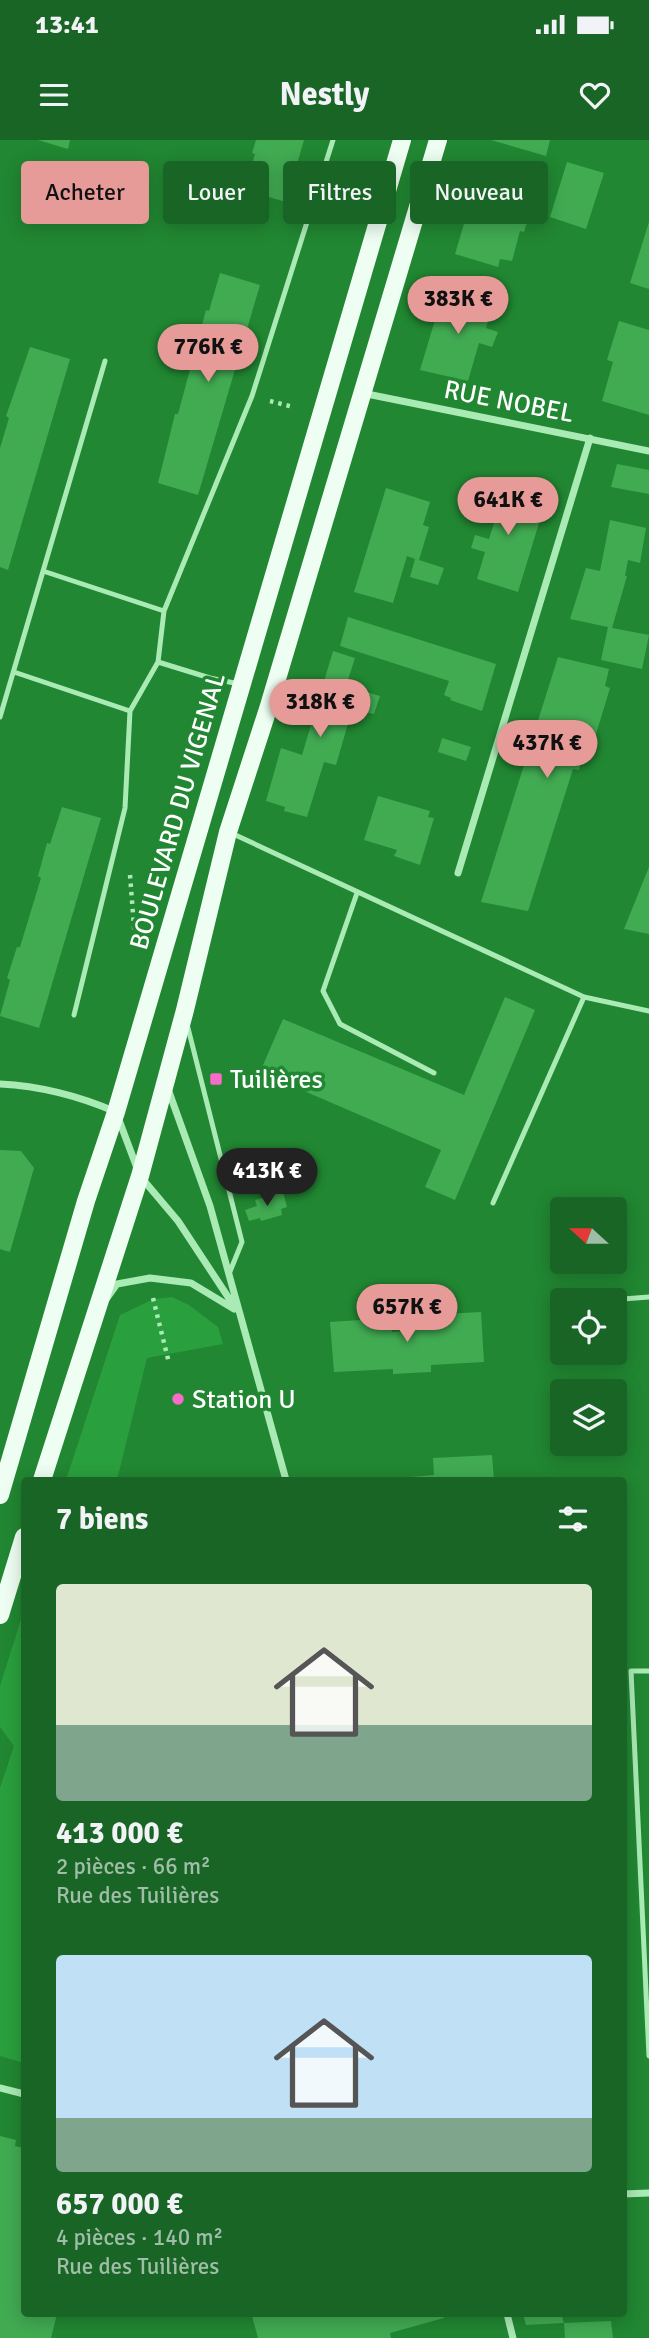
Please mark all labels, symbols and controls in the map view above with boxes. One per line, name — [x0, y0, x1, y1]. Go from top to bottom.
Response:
text: 13:41 — [35, 9, 99, 41]
text: Nestly — [280, 75, 369, 114]
icon: menu — [35, 76, 73, 114]
icon: heart — [576, 76, 614, 114]
chip: Acheter — [21, 161, 149, 224]
chip: Louer — [163, 161, 269, 224]
chip: Filtres — [283, 161, 396, 224]
chip: Nouveau — [410, 161, 548, 224]
pin: 383K € — [401, 276, 515, 336]
text: 383K € — [423, 284, 493, 313]
pin: 776K € — [151, 324, 265, 384]
text: 776K € — [173, 332, 243, 361]
street label: RUE NOBEL — [441, 374, 576, 430]
pin: 641K € — [451, 478, 565, 537]
text: 641K € — [473, 485, 543, 514]
street label: BOULEVARD DU VIGENAL — [123, 669, 233, 953]
pin: 318K € — [263, 680, 377, 739]
text: 318K € — [285, 687, 355, 716]
pin: 437K € — [490, 720, 604, 780]
text: 437K € — [512, 728, 582, 757]
place label: Tuilières — [230, 1064, 323, 1096]
marker: Tuilières — [208, 1071, 224, 1087]
pin: 413K € — [210, 1149, 324, 1208]
text: 413K € — [232, 1156, 302, 1185]
north arrow — [550, 1197, 626, 1274]
map controls — [550, 1197, 627, 1456]
pin: 657K € — [350, 1284, 464, 1344]
button: locate — [550, 1288, 627, 1365]
text: 657K € — [372, 1292, 442, 1321]
button: layers — [550, 1379, 627, 1456]
place label: Station U — [192, 1384, 296, 1416]
marker: Station U — [170, 1391, 186, 1407]
icon: filters — [554, 1500, 592, 1538]
text: 7 biens — [56, 1501, 148, 1538]
icon: home — [261, 1629, 387, 1755]
text: 413 000 € — [56, 1815, 183, 1852]
text: 2 pièces · 66 m² — [56, 1852, 211, 1881]
text: Rue des Tuilières — [56, 1881, 219, 1910]
icon: home — [261, 2000, 387, 2126]
text: 657 000 € — [56, 2186, 183, 2223]
text: 4 pièces · 140 m² — [56, 2223, 223, 2252]
text: Rue des Tuilières — [56, 2252, 219, 2281]

